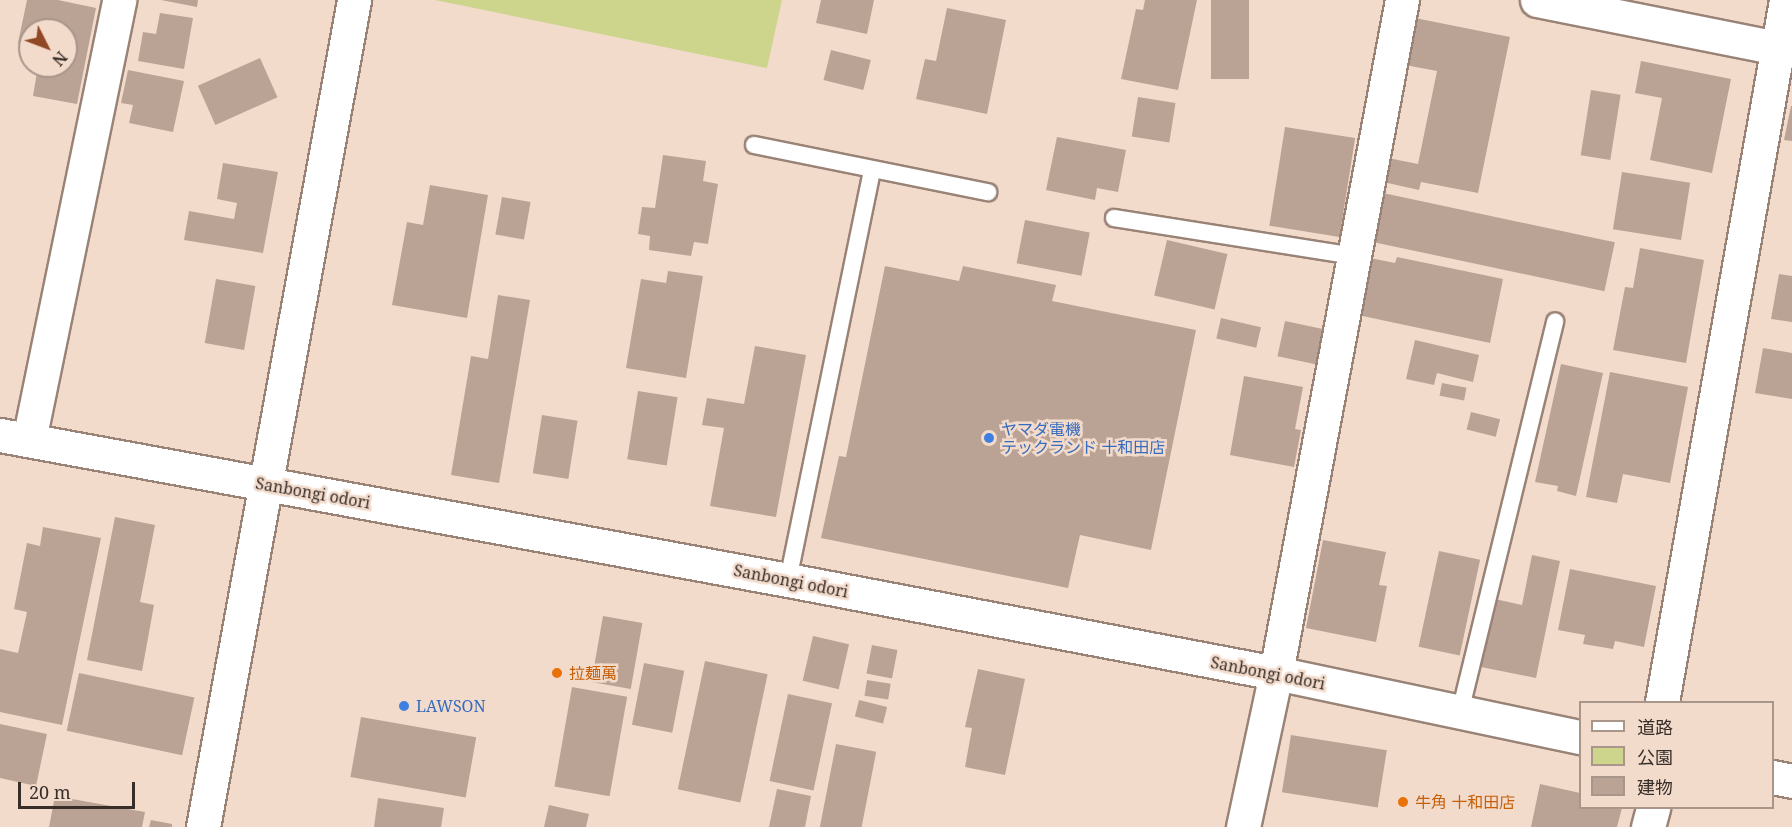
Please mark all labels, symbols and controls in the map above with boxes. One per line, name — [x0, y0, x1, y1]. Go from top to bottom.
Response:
north arrow — [18, 18, 78, 78]
text: N — [48, 47, 72, 71]
place label: ヤマダ電機 テックランド 十和田店 — [1001, 419, 1165, 457]
marker: ヤマダ電機 テックランド 十和田店 — [982, 431, 996, 445]
street label: Sanbongi odori — [254, 473, 372, 513]
street label: Sanbongi odori — [732, 560, 850, 602]
street label: Sanbongi odori — [1209, 652, 1327, 694]
place label: 拉麺萬 — [569, 663, 617, 683]
marker: 拉麺萬 — [550, 666, 564, 680]
place label: LAWSON — [416, 696, 486, 716]
marker: LAWSON — [397, 699, 411, 713]
legend — [1579, 701, 1774, 809]
text: 道路 — [1637, 715, 1673, 739]
text: 公園 — [1637, 745, 1673, 769]
scale bar — [21, 770, 138, 808]
text: 建物 — [1637, 775, 1673, 799]
text: 20 m — [29, 780, 71, 804]
place label: 牛角 十和田店 — [1415, 792, 1515, 812]
marker: 牛角 十和田店 — [1396, 795, 1410, 809]

